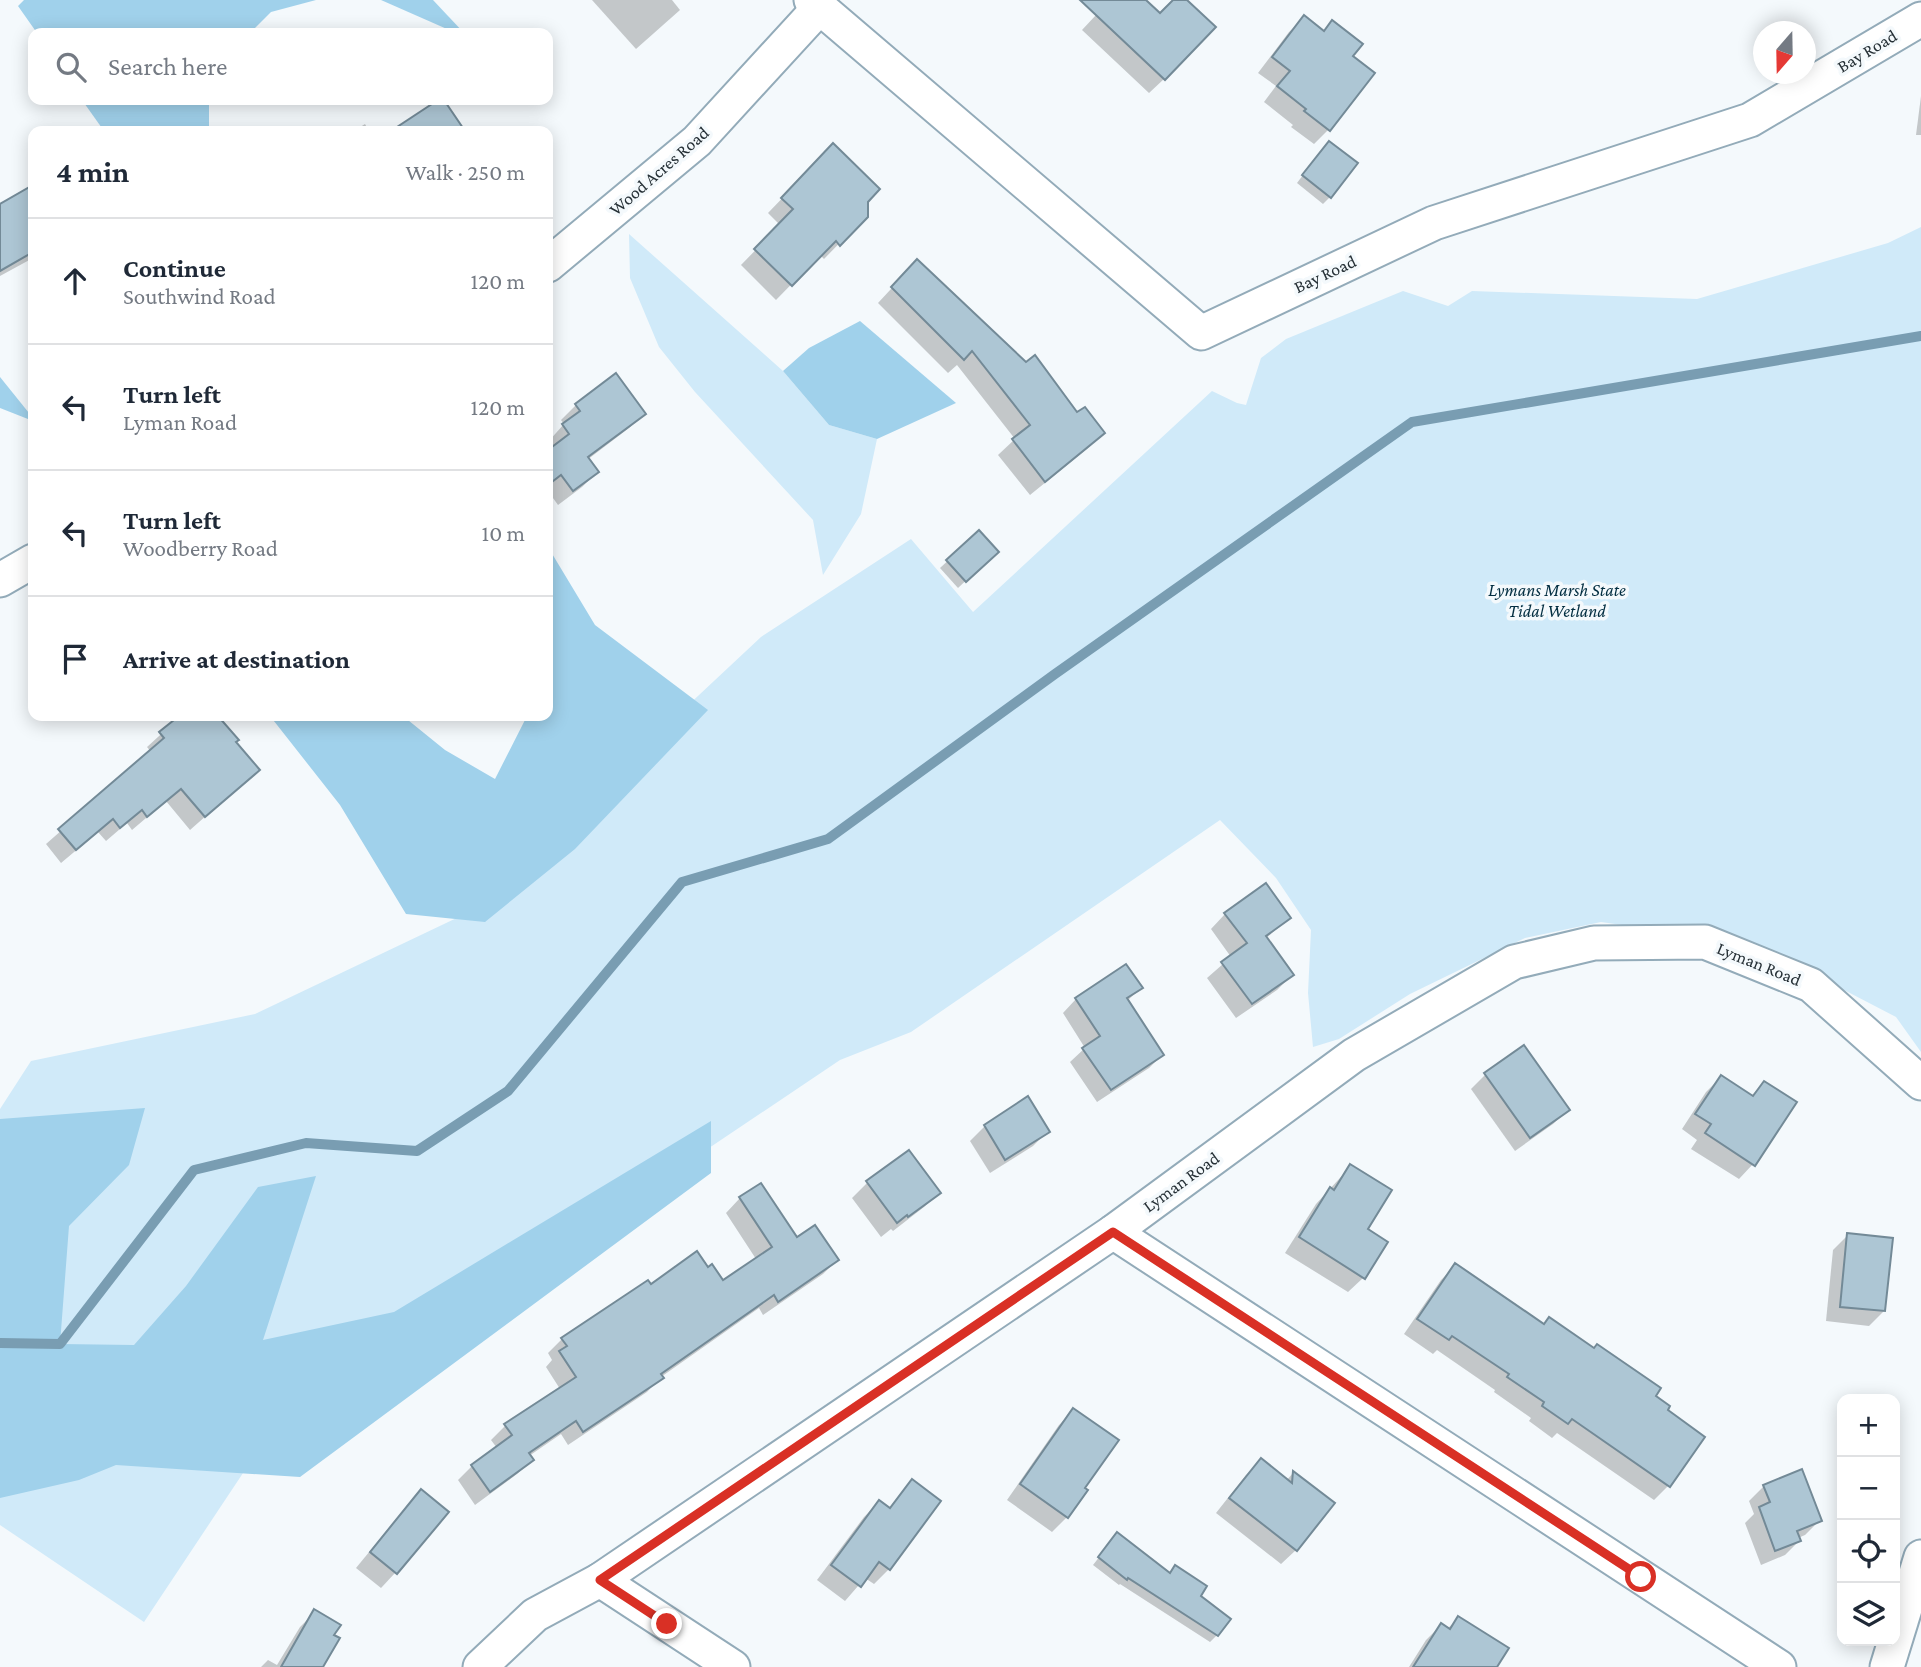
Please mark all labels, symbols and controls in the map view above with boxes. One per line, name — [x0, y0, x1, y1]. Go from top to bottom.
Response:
north arrow — [1753, 21, 1816, 84]
street label: Bay Road — [1833, 25, 1901, 77]
search box — [28, 28, 553, 105]
icon: search — [52, 48, 90, 86]
text: Search here — [108, 52, 227, 81]
street label: Wood Acres Road — [605, 122, 713, 220]
text: 4 min — [56, 155, 129, 188]
text: Walk · 250 m — [405, 159, 525, 185]
street label: Bay Road — [1291, 251, 1360, 297]
text: Continue — [123, 254, 226, 283]
icon: ahead — [56, 262, 94, 300]
text: 120 m — [471, 268, 525, 294]
text: Southwind Road — [123, 283, 276, 309]
text: Turn left — [123, 380, 221, 409]
icon: left — [56, 388, 94, 426]
text: 120 m — [471, 394, 525, 420]
text: Lyman Road — [123, 409, 237, 435]
text: Turn left — [123, 506, 221, 535]
icon: left — [56, 514, 94, 552]
text: 10 m — [482, 520, 525, 546]
text: Woodberry Road — [123, 535, 278, 561]
park label: Lymans Marsh State Tidal Wetland — [1488, 580, 1626, 621]
icon: arrive — [56, 640, 94, 678]
text: Arrive at destination — [123, 645, 350, 674]
street label: Lyman Road — [1714, 938, 1805, 990]
street label: Lyman Road — [1139, 1147, 1223, 1216]
map controls — [1837, 1394, 1900, 1646]
button: + — [1837, 1394, 1900, 1457]
button: − — [1837, 1457, 1900, 1520]
button: locate — [1837, 1520, 1900, 1583]
route start — [1625, 1561, 1656, 1592]
button: layers — [1837, 1583, 1900, 1646]
route end — [651, 1608, 682, 1639]

